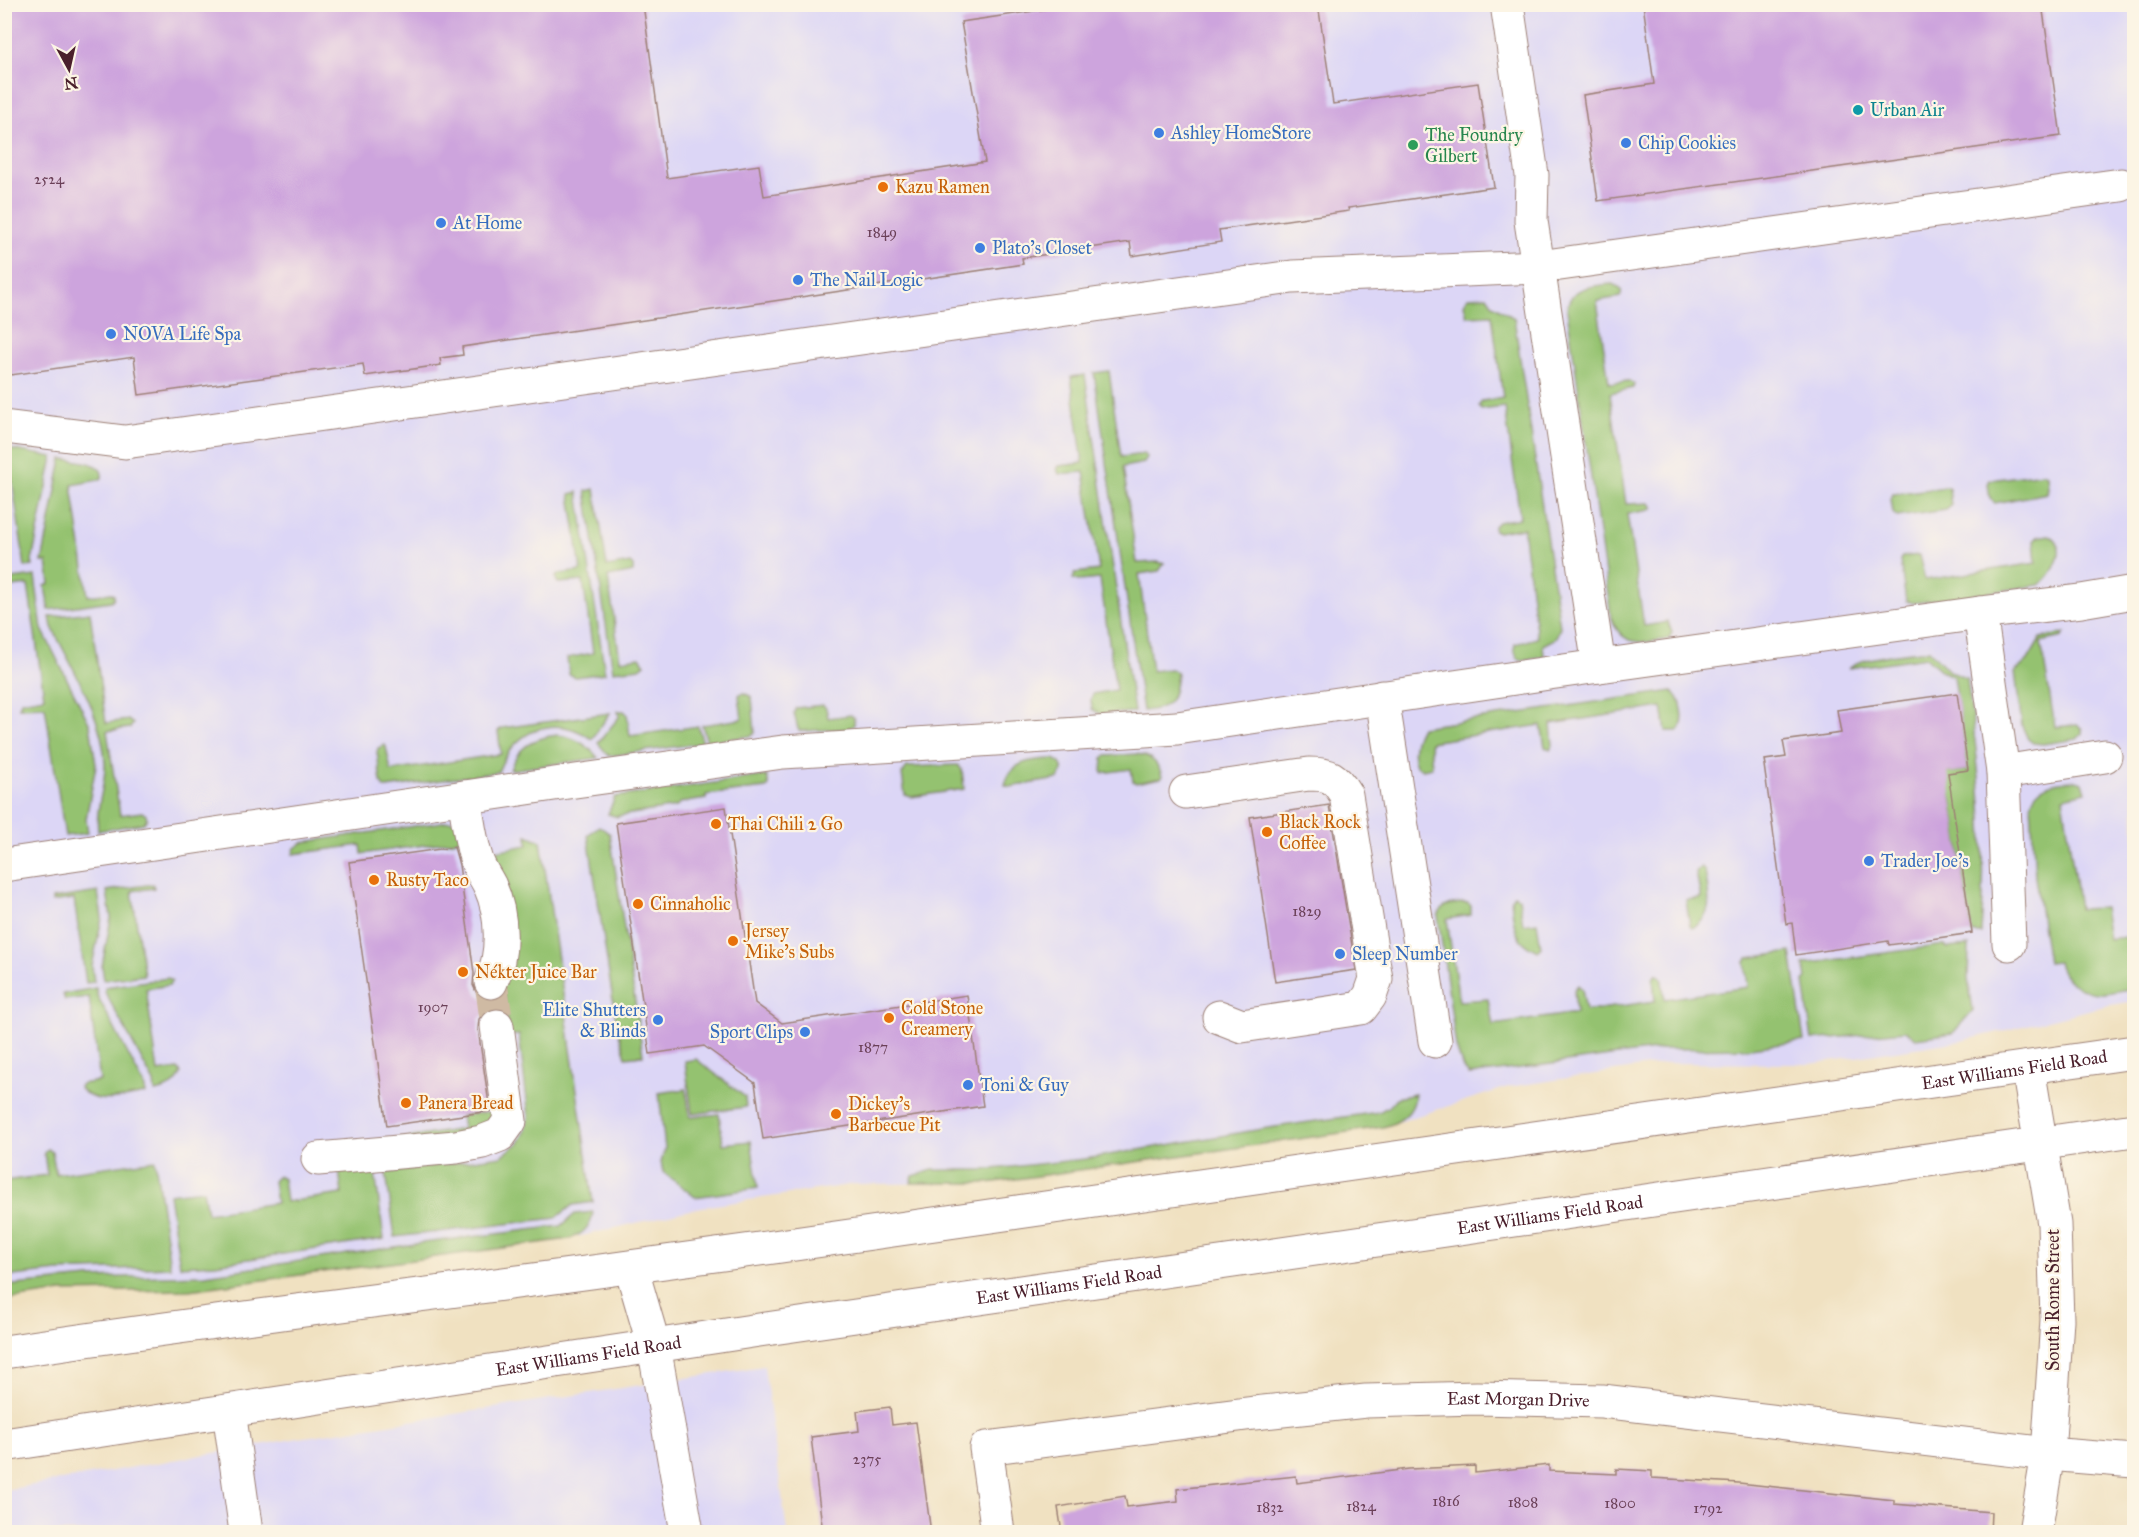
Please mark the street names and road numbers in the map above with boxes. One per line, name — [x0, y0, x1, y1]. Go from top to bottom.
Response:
street label: East Williams Field Road — [1920, 1045, 2109, 1095]
street label: East Williams Field Road — [1456, 1191, 1644, 1239]
street label: South Rome Street — [2042, 1228, 2064, 1371]
street label: East Williams Field Road — [975, 1261, 1163, 1309]
street label: East Williams Field Road — [494, 1331, 683, 1381]
street label: East Morgan Drive — [1446, 1387, 1590, 1412]

